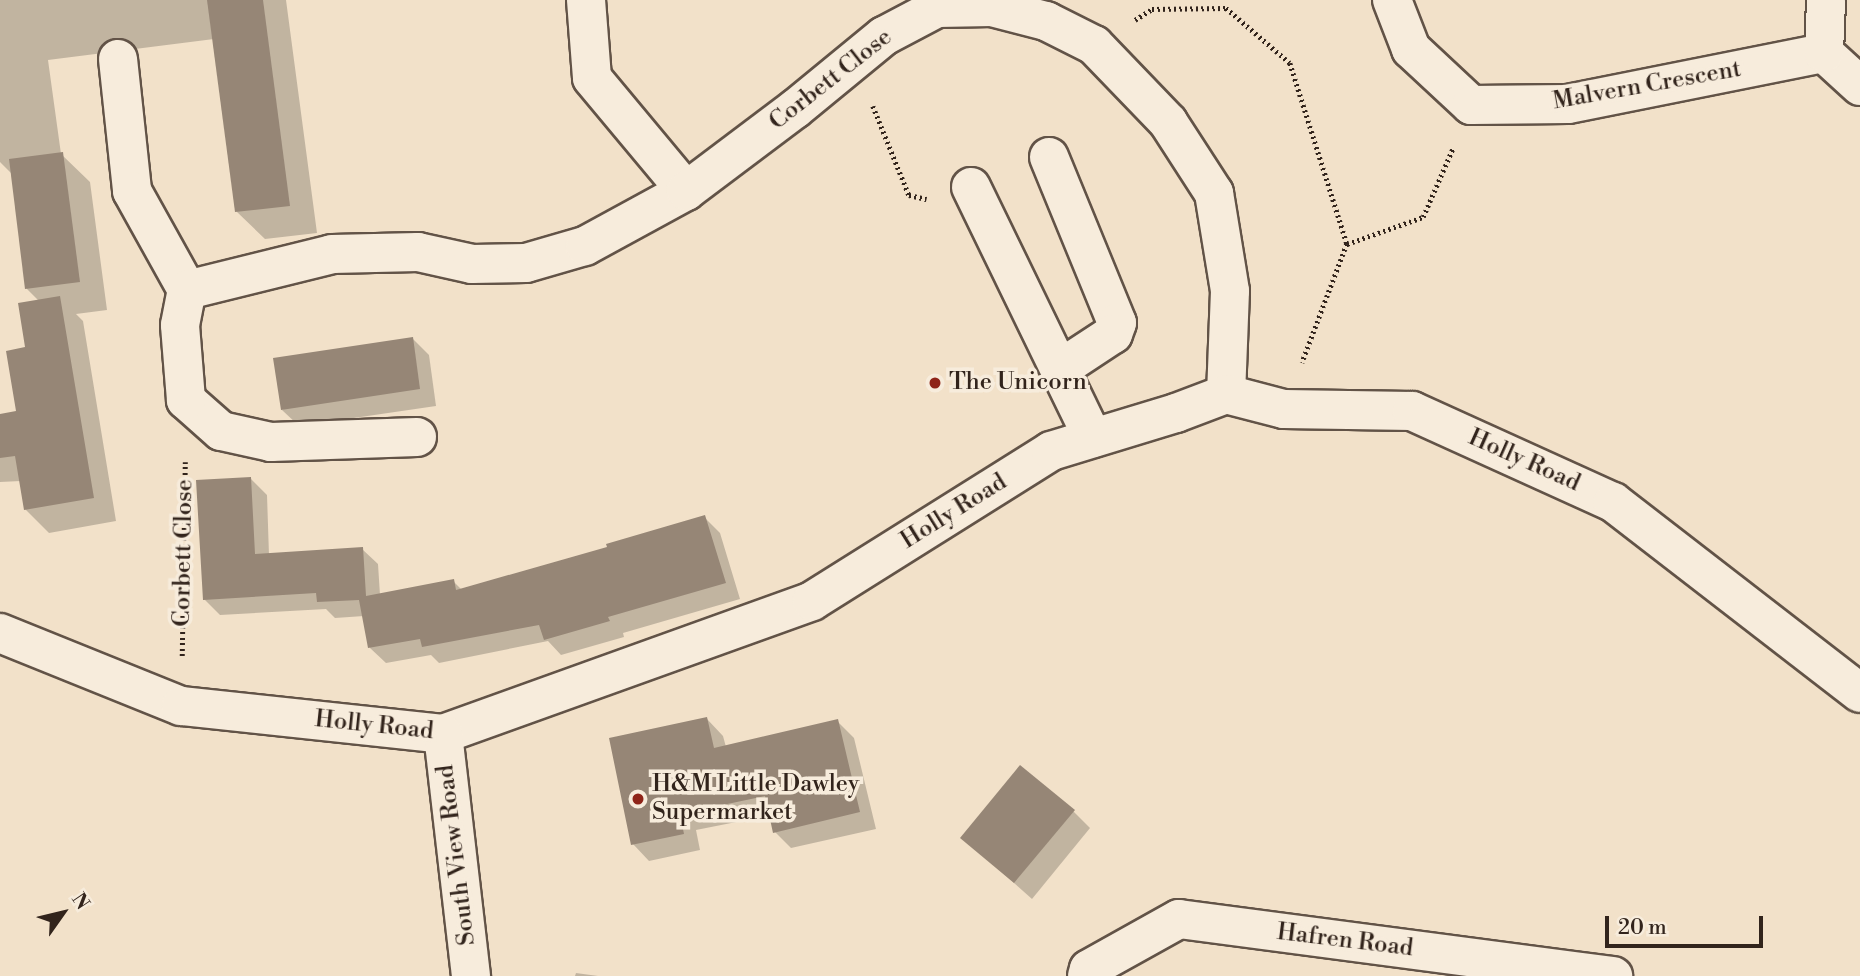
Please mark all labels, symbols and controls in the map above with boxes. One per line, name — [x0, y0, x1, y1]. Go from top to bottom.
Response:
street label: Corbett Close — [764, 23, 898, 137]
street label: Malvern Crescent — [1551, 55, 1743, 117]
place label: The Unicorn — [949, 369, 1087, 397]
marker: The Unicorn — [927, 375, 943, 391]
street label: Holly Road — [1464, 424, 1584, 498]
street label: Holly Road — [896, 468, 1012, 556]
street label: Corbett Close — [168, 479, 200, 627]
street label: Holly Road — [313, 705, 435, 747]
street label: South View Road — [432, 763, 482, 947]
place label: H&M Little Dawley Supermarket — [652, 771, 860, 827]
marker: H&M Little Dawley Supermarket — [630, 791, 646, 807]
north arrow — [28, 878, 98, 948]
text: N — [66, 888, 95, 914]
scale bar — [1608, 902, 1766, 946]
text: 20 m — [1618, 915, 1667, 941]
street label: Hafren Road — [1275, 918, 1415, 964]

